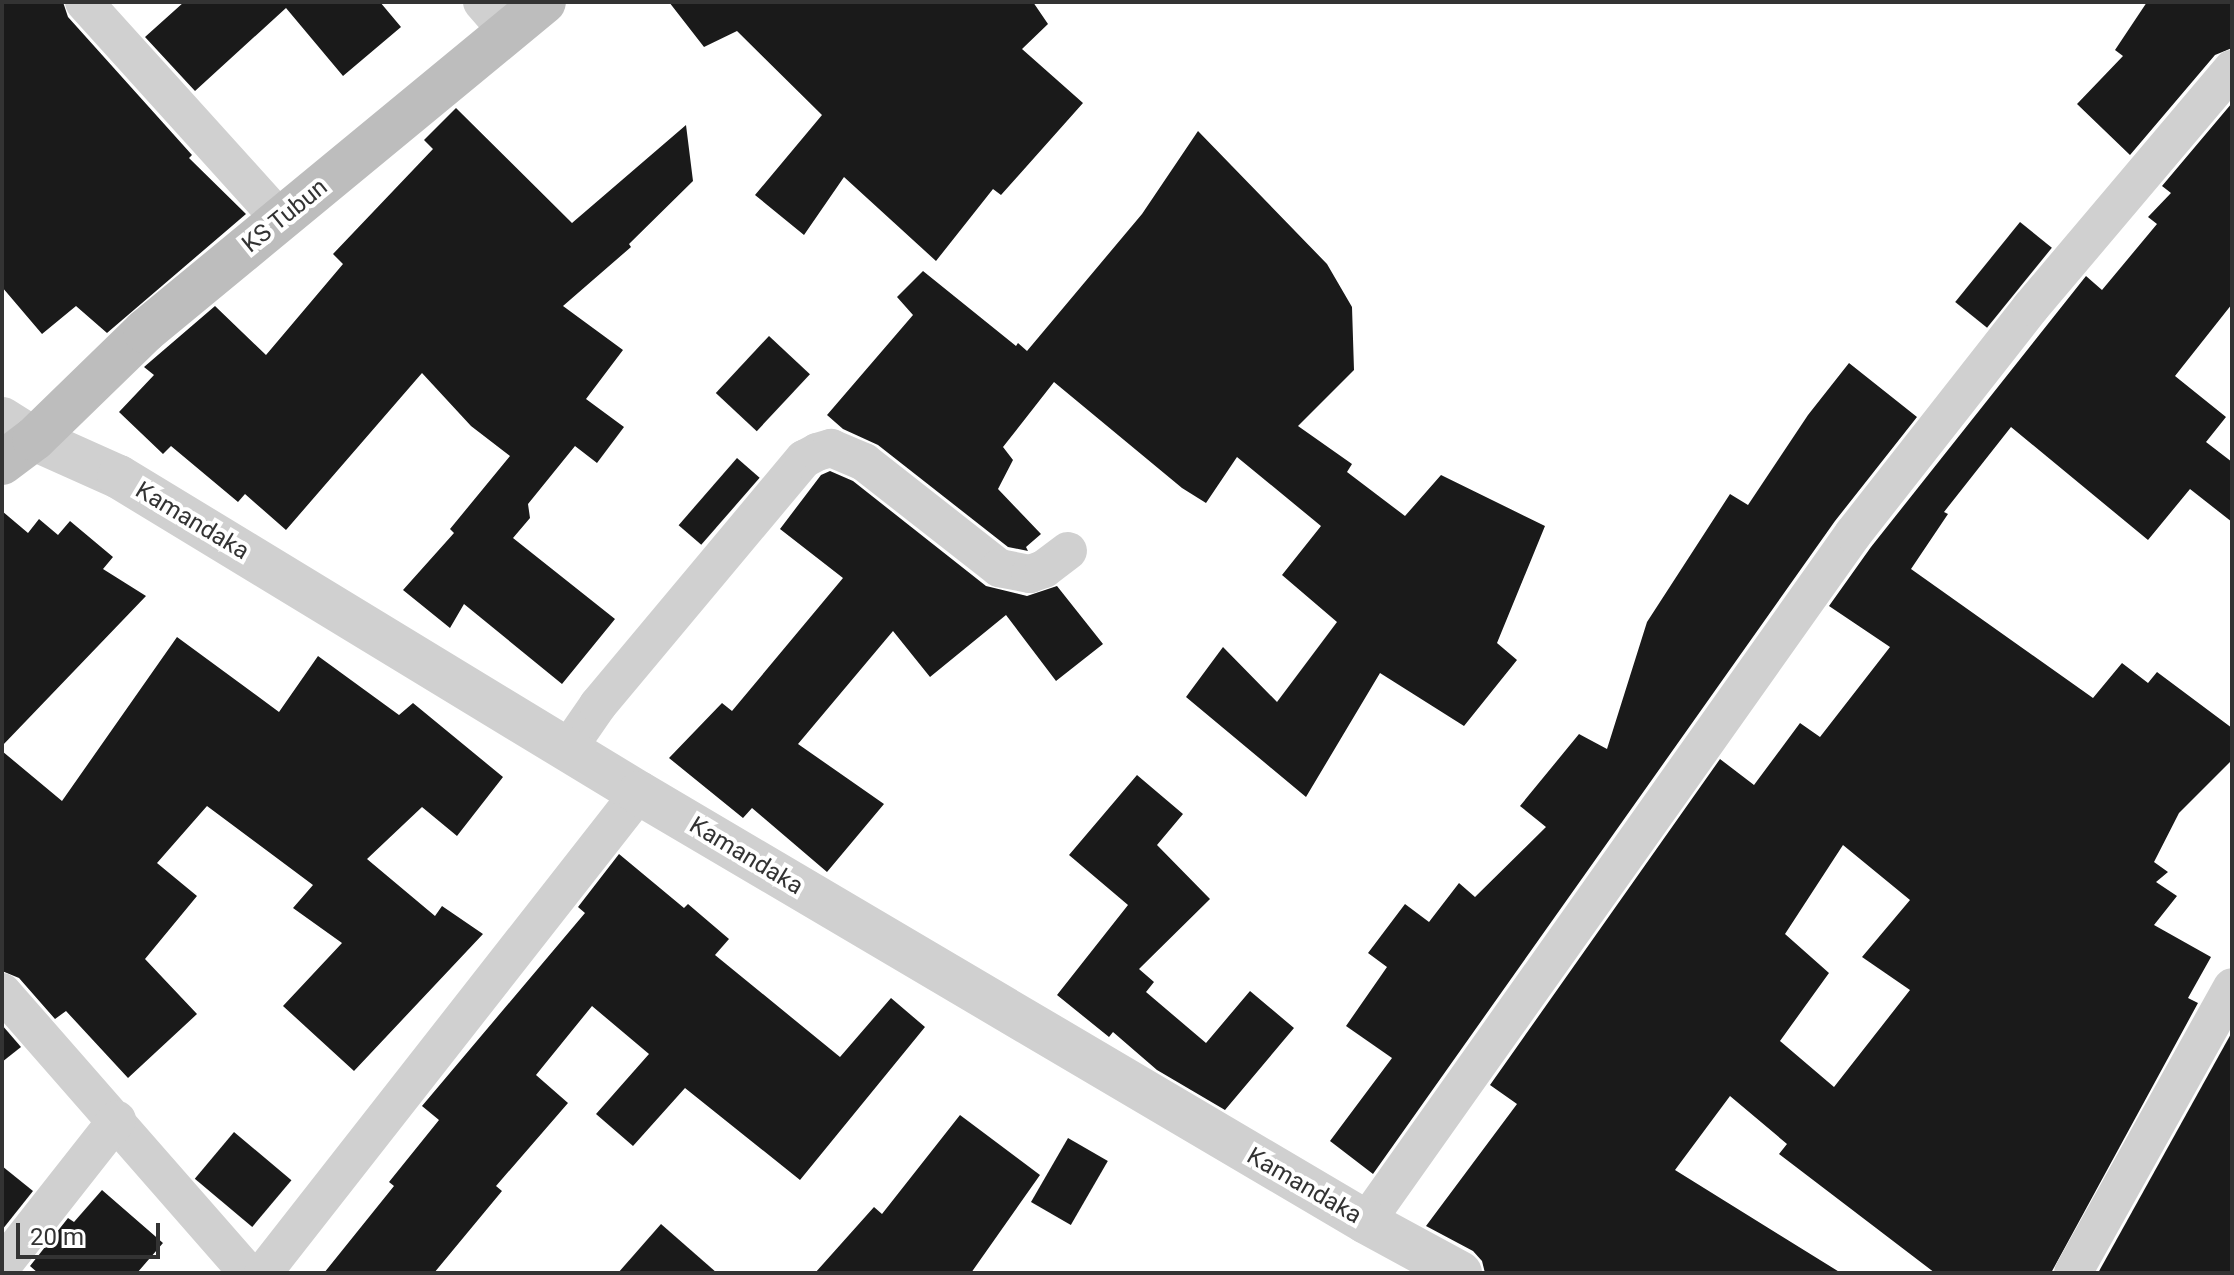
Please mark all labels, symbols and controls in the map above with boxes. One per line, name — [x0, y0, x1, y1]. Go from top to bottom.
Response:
street label: KS Tubun — [236, 173, 334, 259]
street label: Kamandaka — [130, 476, 254, 566]
street label: Kamandaka — [684, 811, 808, 901]
street label: Kamandaka — [1242, 1142, 1366, 1230]
scale bar — [20, 1207, 164, 1257]
text: 20 m — [30, 1223, 84, 1251]

